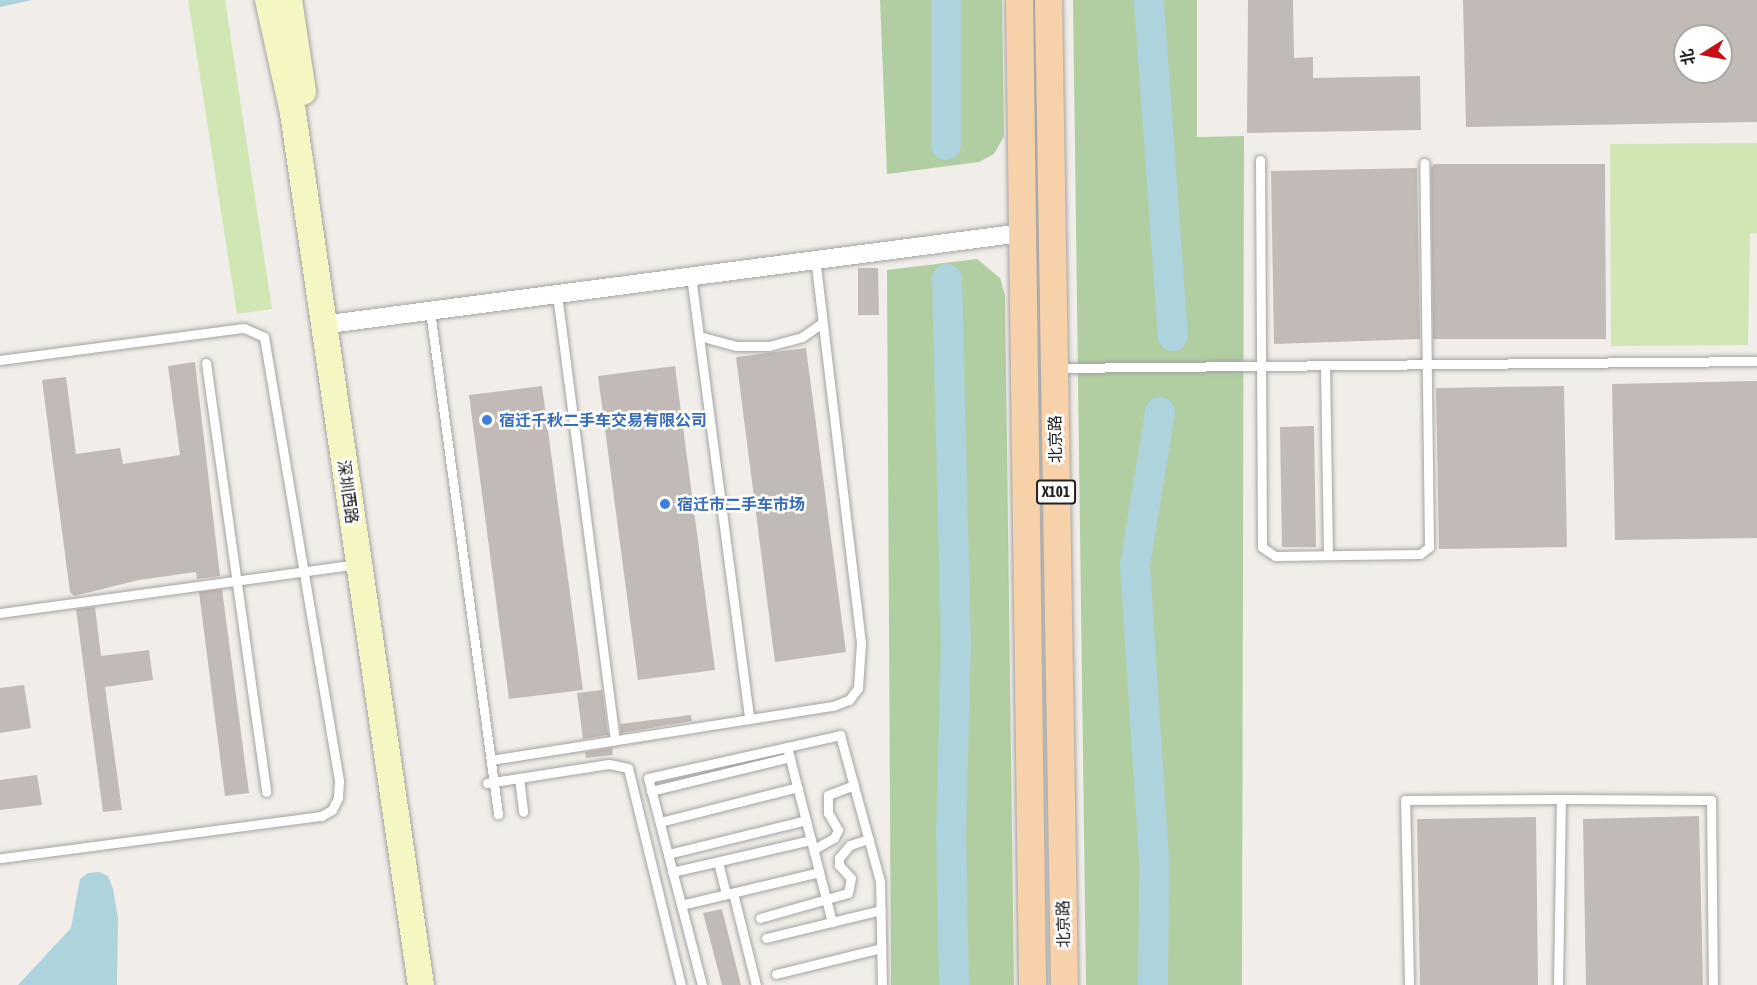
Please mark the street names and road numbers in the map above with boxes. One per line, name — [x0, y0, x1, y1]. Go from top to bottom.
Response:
street label: 北京路 — [1045, 415, 1065, 463]
street label: 深圳西路 — [334, 459, 362, 525]
road number: X101 — [1035, 480, 1077, 504]
street label: 北京路 — [1053, 900, 1073, 948]

